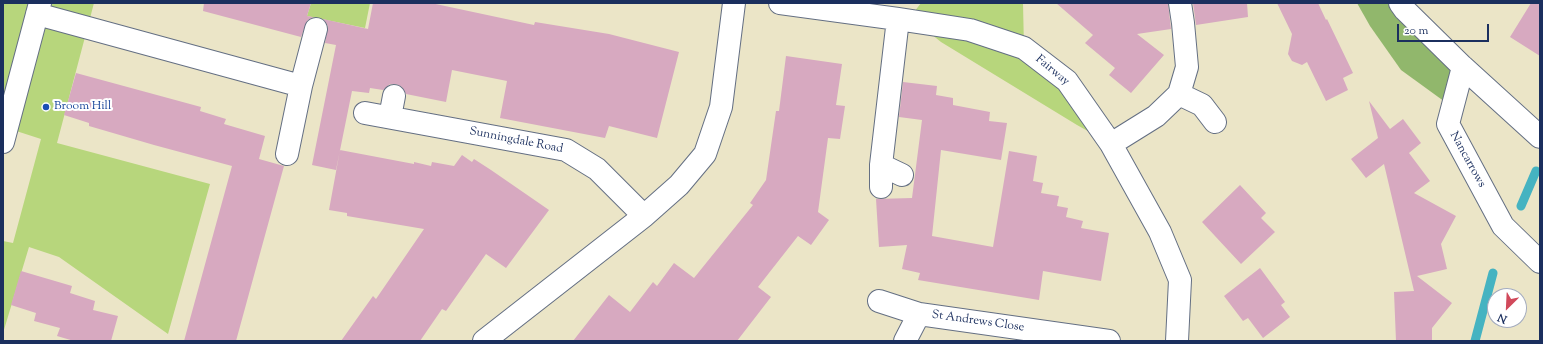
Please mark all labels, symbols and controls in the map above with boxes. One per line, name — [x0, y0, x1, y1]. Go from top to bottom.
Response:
scale bar — [1399, 16, 1491, 42]
text: 20 m — [1404, 22, 1428, 40]
street label: Fairway — [1032, 53, 1072, 89]
place label: Broom Hill — [54, 100, 111, 114]
marker: Broom Hill — [41, 102, 51, 112]
street label: Sunningdale Road — [468, 125, 564, 157]
street label: Nancarrows — [1446, 130, 1488, 190]
north arrow — [1487, 288, 1527, 328]
street label: St Andrews Close — [931, 308, 1025, 336]
text: N — [1495, 309, 1510, 327]

